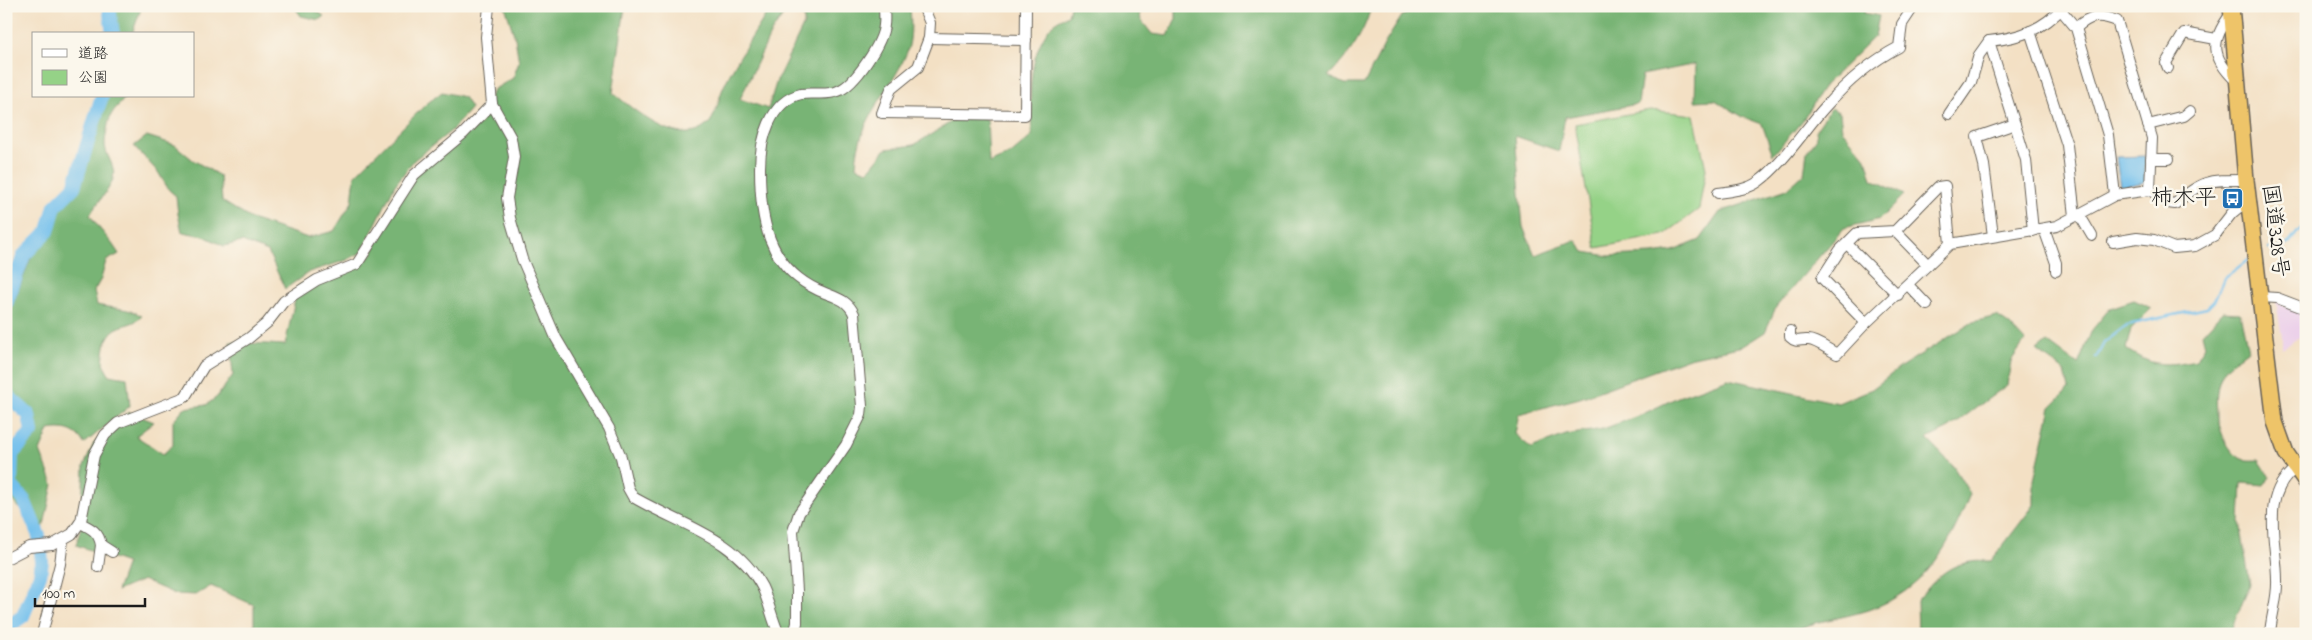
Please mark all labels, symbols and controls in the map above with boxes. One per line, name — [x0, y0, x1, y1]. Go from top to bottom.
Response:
legend — [32, 32, 195, 98]
text: 道路 — [78, 43, 108, 65]
text: 公園 — [78, 67, 108, 89]
street label: 国道328号 — [2252, 182, 2296, 280]
place label: 柿木平 — [2151, 183, 2217, 215]
bus stop icon: 柿木平 — [2221, 187, 2245, 211]
scale bar — [35, 575, 145, 607]
text: 100 m — [42, 583, 75, 605]

